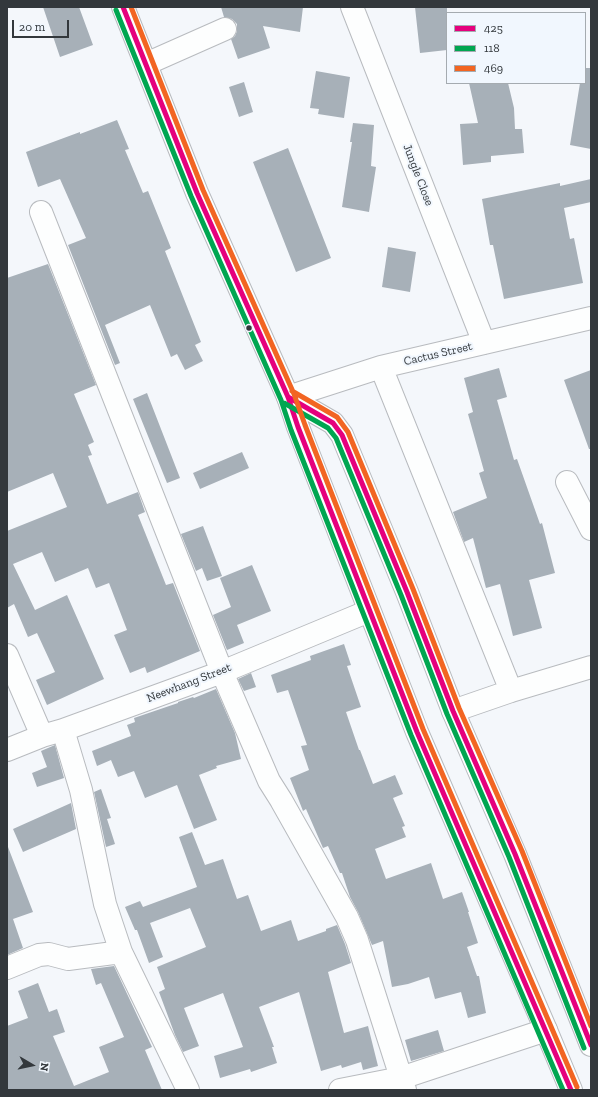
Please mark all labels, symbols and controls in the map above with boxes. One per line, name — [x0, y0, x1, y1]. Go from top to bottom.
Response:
scale bar — [14, 12, 71, 38]
legend — [446, 12, 586, 84]
text: 20 m — [19, 20, 45, 34]
text: 425 — [484, 21, 503, 35]
text: 118 — [484, 41, 500, 55]
text: 469 — [484, 61, 503, 75]
street label: Jungle Close — [400, 142, 436, 208]
unlabelled marker — [244, 323, 254, 333]
street label: Cactus Street — [402, 339, 474, 369]
street label: Neewhang Street — [145, 660, 233, 706]
north arrow — [12, 1045, 52, 1085]
text: N — [37, 1062, 51, 1072]

